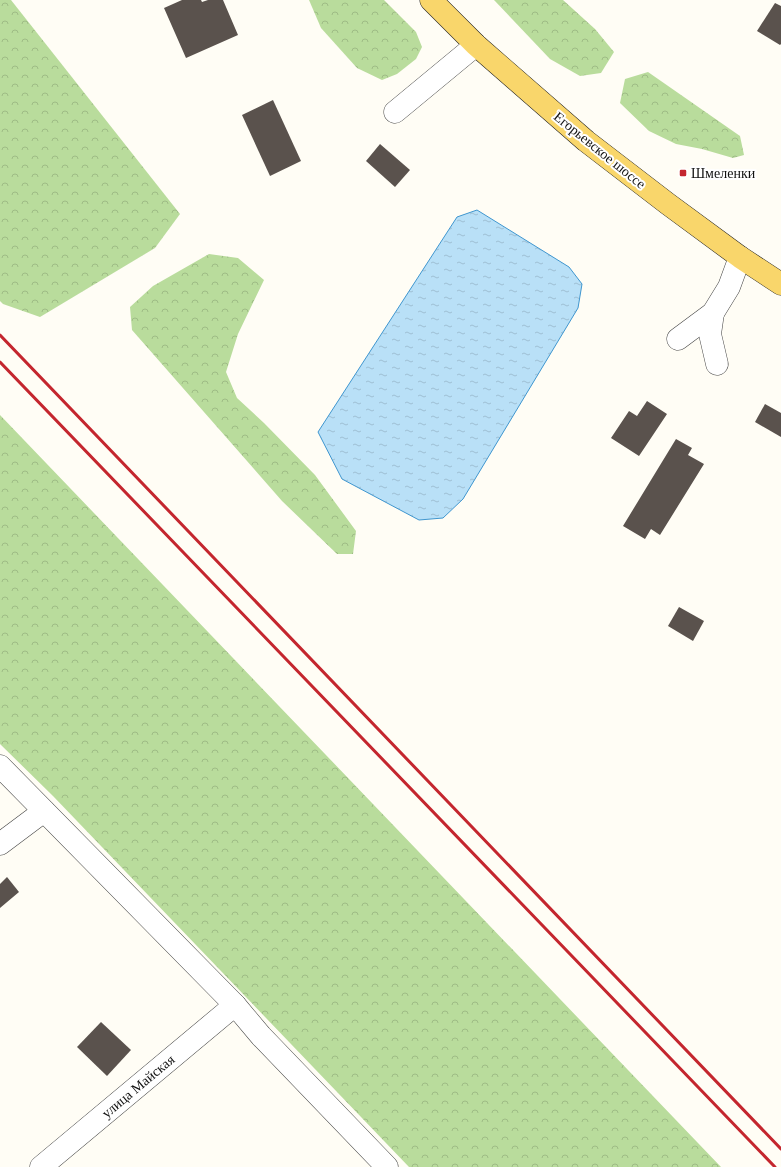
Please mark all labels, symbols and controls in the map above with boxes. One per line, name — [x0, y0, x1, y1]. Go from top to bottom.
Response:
street label: Егорьевское шоссе — [551, 109, 648, 192]
place label: Шмеленки — [691, 166, 756, 181]
marker: Шмеленки — [678, 168, 688, 178]
street label: улица Майская — [99, 1051, 178, 1121]

